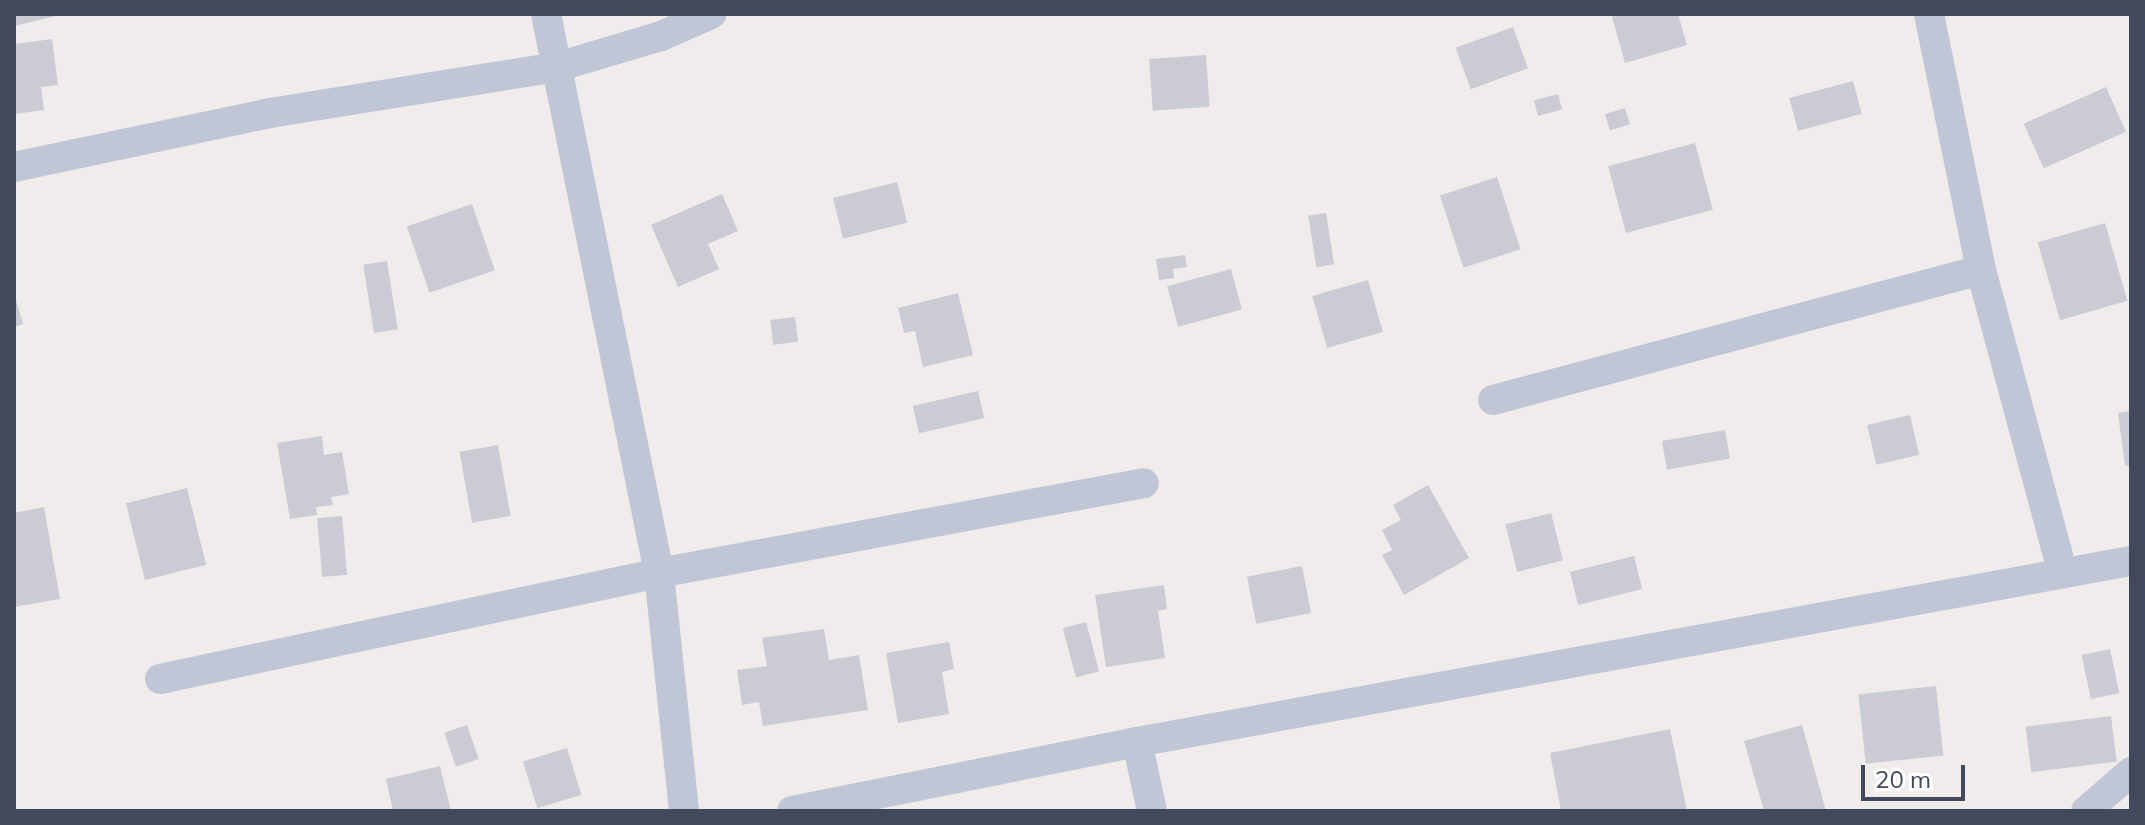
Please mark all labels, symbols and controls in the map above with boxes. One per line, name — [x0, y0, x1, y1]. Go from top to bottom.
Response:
scale bar — [1865, 749, 1969, 799]
text: 20 m — [1875, 764, 1931, 794]

